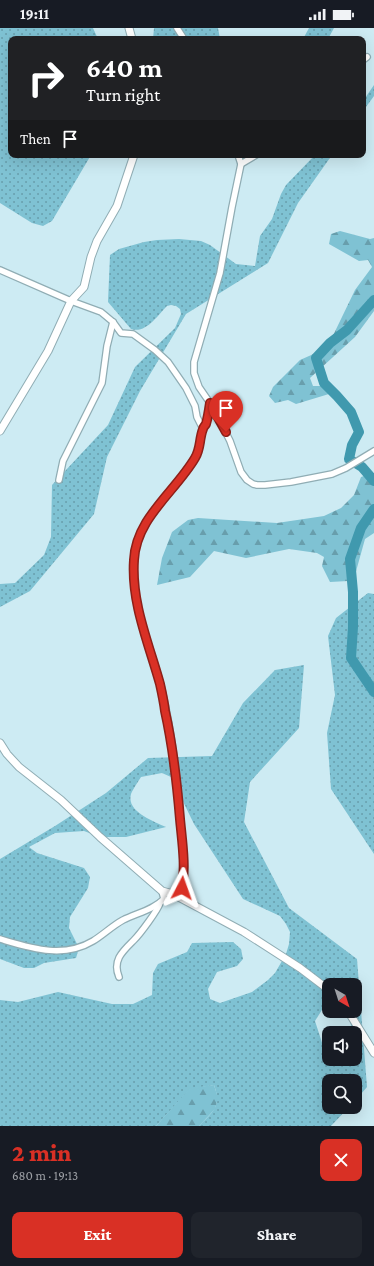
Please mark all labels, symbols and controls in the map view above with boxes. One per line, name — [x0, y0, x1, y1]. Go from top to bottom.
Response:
text: 19:11 — [20, 6, 49, 22]
icon: right — [20, 52, 72, 104]
text: 640 m — [86, 52, 162, 83]
text: Turn right — [86, 85, 160, 105]
icon: arrive — [59, 128, 81, 150]
text: Then — [20, 131, 51, 147]
pin — [209, 391, 243, 432]
icon: arrive — [215, 397, 237, 419]
position arrow — [161, 867, 203, 909]
north arrow — [322, 978, 362, 1018]
map controls — [322, 978, 362, 1114]
button: sound — [322, 1026, 362, 1066]
button: search — [322, 1074, 362, 1114]
text: 2 min — [12, 1139, 71, 1166]
button: close — [320, 1139, 362, 1181]
text: 680 m · 19:13 — [12, 1168, 78, 1183]
button: Exit — [12, 1212, 183, 1258]
button: Share — [191, 1212, 362, 1258]

